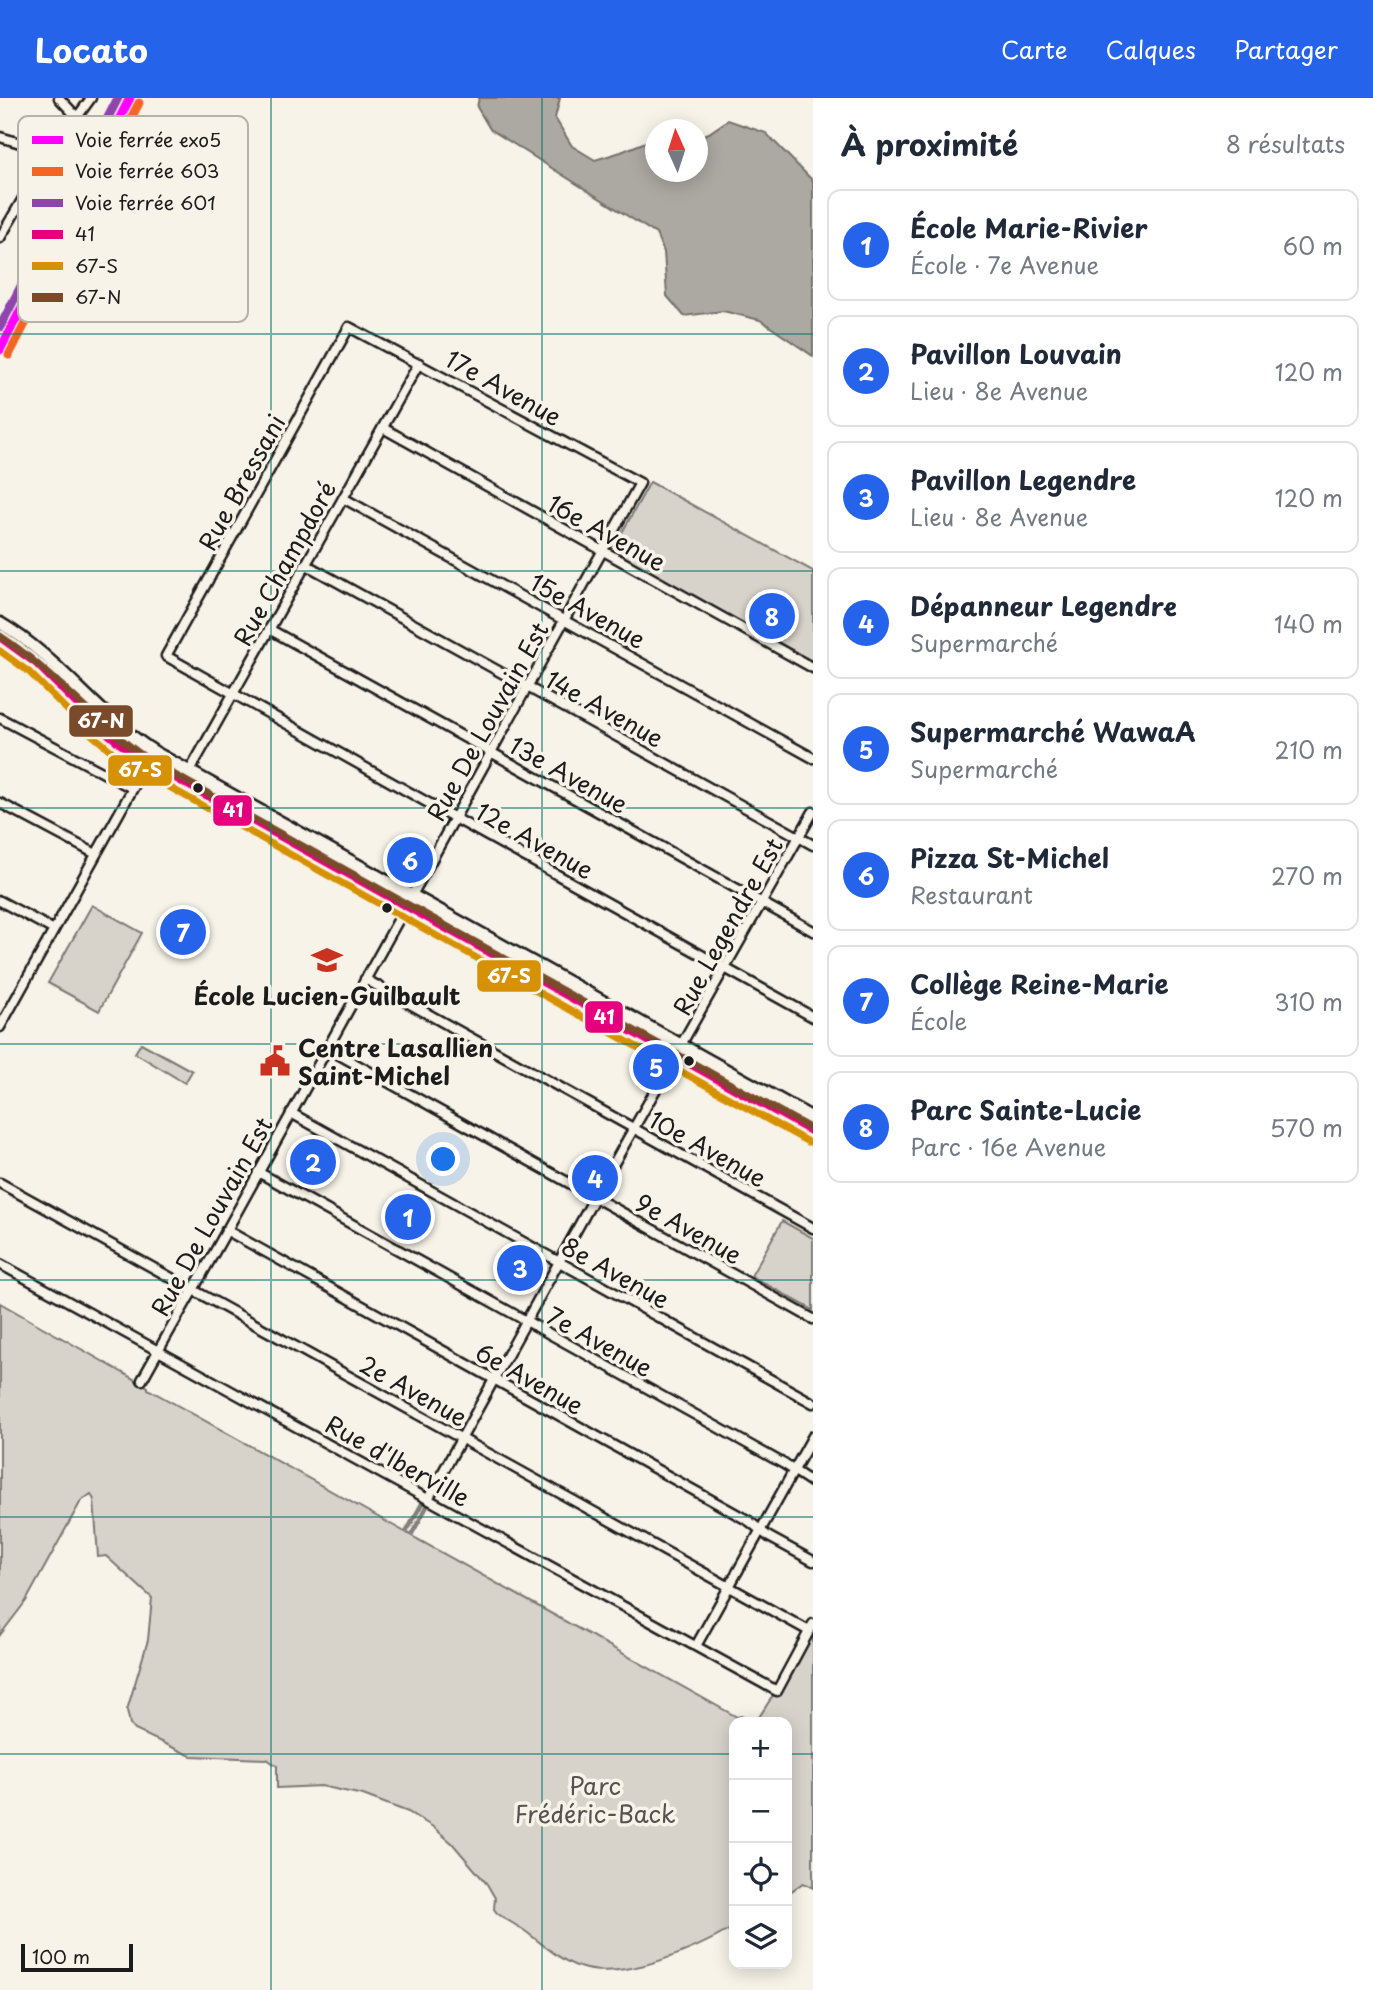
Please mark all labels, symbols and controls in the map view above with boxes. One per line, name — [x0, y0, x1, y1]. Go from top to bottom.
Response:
text: Locato — [35, 24, 148, 74]
text: Carte — [1001, 31, 1067, 67]
text: Calques — [1105, 31, 1196, 67]
text: Partager — [1234, 31, 1338, 67]
legend — [18, 116, 248, 322]
north arrow — [645, 119, 708, 182]
text: À proximité — [841, 121, 1018, 166]
text: Voie ferrée exo5 — [75, 125, 221, 153]
text: 8 résultats — [1226, 126, 1345, 161]
text: Voie ferrée 603 — [75, 156, 219, 184]
text: Voie ferrée 601 — [75, 188, 216, 216]
text: École Marie-Rivier — [910, 208, 1148, 247]
text: 41 — [75, 219, 95, 247]
text: 1 — [861, 228, 872, 263]
text: 60 m — [1283, 228, 1343, 263]
text: École · 7e Avenue — [910, 247, 1099, 282]
text: 67-S — [75, 251, 118, 279]
text: 67-N — [75, 282, 122, 310]
text: Pavillon Louvain — [910, 334, 1122, 373]
street label: 17e Avenue — [439, 340, 569, 434]
text: 2 — [858, 354, 874, 389]
text: 120 m — [1275, 354, 1343, 389]
text: Lieu · 8e Avenue — [910, 373, 1088, 408]
street label: Rue Bressani — [189, 407, 293, 557]
text: Pavillon Legendre — [910, 460, 1136, 499]
street label: Rue Champdoré — [224, 474, 344, 652]
text: 3 — [858, 480, 874, 515]
text: 120 m — [1275, 480, 1343, 515]
street label: 16e Avenue — [541, 485, 673, 579]
text: Lieu · 8e Avenue — [910, 499, 1088, 534]
street label: 15e Avenue — [524, 563, 652, 657]
text: Dépanneur Legendre — [910, 586, 1177, 625]
pin: 8 — [749, 590, 795, 642]
text: 4 — [858, 606, 874, 641]
text: 140 m — [1274, 606, 1343, 641]
street label: Rue De Louvain Est — [417, 615, 557, 827]
text: Supermarché — [910, 625, 1058, 660]
street label: 14e Avenue — [539, 661, 671, 755]
line badge: 67-N — [68, 704, 134, 738]
text: 67-N — [78, 706, 124, 734]
text: Supermarché WawaA — [910, 712, 1196, 751]
street label: 13e Avenue — [503, 727, 635, 821]
text: 5 — [859, 732, 873, 767]
text: 210 m — [1275, 732, 1343, 767]
text: Supermarché — [910, 751, 1058, 786]
line badge: 67-S — [107, 754, 173, 787]
text: 67-S — [118, 755, 162, 783]
unlabelled marker — [191, 781, 205, 795]
street label: 12e Avenue — [470, 793, 600, 887]
line badge: 41 — [212, 794, 253, 827]
text: 41 — [222, 795, 244, 823]
street label: Rue Legendre Est — [663, 831, 791, 1021]
pin: 6 — [387, 834, 433, 886]
text: Pizza St-Michel — [910, 838, 1109, 877]
text: 6 — [858, 858, 874, 893]
text: 270 m — [1271, 858, 1343, 893]
text: Restaurant — [910, 877, 1033, 912]
unlabelled marker — [380, 901, 394, 915]
pin: 7 — [160, 906, 206, 958]
school or university icon: École Lucien-Guilbault — [310, 943, 344, 977]
line badge: 67-S — [476, 959, 542, 993]
text: 67-S — [487, 961, 531, 989]
text: Collège Reine-Marie — [910, 964, 1169, 1003]
place label: École Lucien-Guilbault — [194, 977, 461, 1013]
text: 7 — [859, 984, 873, 1019]
text: 310 m — [1274, 984, 1343, 1019]
line badge: 41 — [584, 1000, 624, 1034]
text: 41 — [593, 1002, 615, 1030]
text: École — [910, 1003, 967, 1038]
place label: Centre Lasallien Saint-Michel — [298, 1029, 493, 1093]
pin: 5 — [633, 1041, 679, 1093]
public building icon: Centre Lasallien Saint-Michel — [258, 1044, 292, 1078]
unlabelled marker — [682, 1054, 696, 1068]
text: Parc Sainte-Lucie — [910, 1090, 1141, 1129]
street label: 10e Avenue — [643, 1101, 773, 1195]
street label: Rue De Louvain Est — [141, 1110, 281, 1322]
text: 8 — [859, 1110, 873, 1145]
text: 570 m — [1270, 1110, 1343, 1145]
text: Parc · 16e Avenue — [910, 1129, 1106, 1164]
pin: 2 — [290, 1136, 336, 1188]
your location — [426, 1142, 460, 1176]
pin: 4 — [572, 1152, 618, 1204]
street label: 9e Avenue — [629, 1184, 749, 1272]
pin: 1 — [385, 1191, 431, 1243]
street label: 8e Avenue — [555, 1227, 677, 1317]
pin: 3 — [497, 1242, 543, 1294]
street label: 7e Avenue — [540, 1297, 660, 1385]
street label: 6e Avenue — [469, 1333, 591, 1423]
street label: 2e Avenue — [354, 1346, 474, 1434]
street label: Rue d'Iberville — [319, 1405, 477, 1515]
map controls — [729, 1717, 792, 1969]
button: + — [729, 1717, 792, 1780]
park label: Parc Frédéric-Back — [515, 1767, 676, 1831]
button: − — [729, 1780, 792, 1843]
button: locate — [729, 1843, 792, 1906]
button: layers — [729, 1906, 792, 1969]
scale bar — [21, 1941, 133, 1973]
text: 100 m — [32, 1942, 90, 1970]

